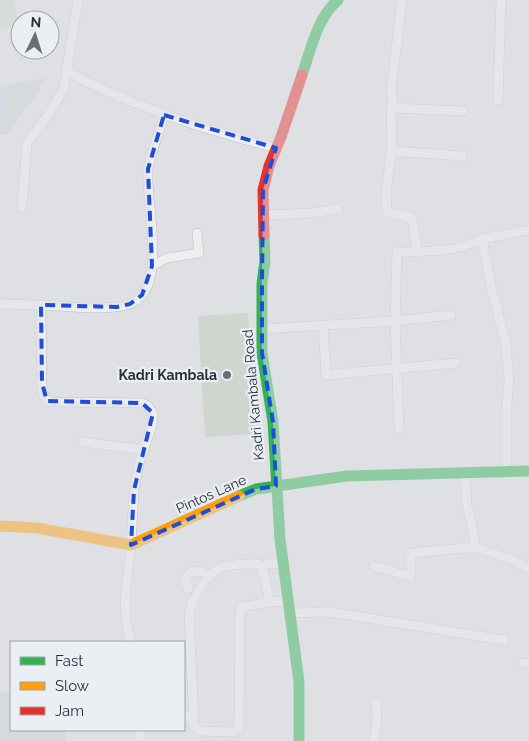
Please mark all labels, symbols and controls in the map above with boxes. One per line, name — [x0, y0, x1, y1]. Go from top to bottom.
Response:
north arrow — [10, 10, 60, 60]
text: N — [30, 14, 42, 30]
street label: Kadri Kambala Road — [239, 329, 267, 461]
place label: Kadri Kambala — [118, 367, 217, 383]
marker: Kadri Kambala — [221, 369, 233, 381]
street label: Pintos Lane — [173, 471, 249, 517]
legend — [10, 641, 185, 731]
text: Fast — [55, 652, 83, 670]
text: Slow — [55, 677, 89, 695]
text: Jam — [55, 702, 84, 720]

